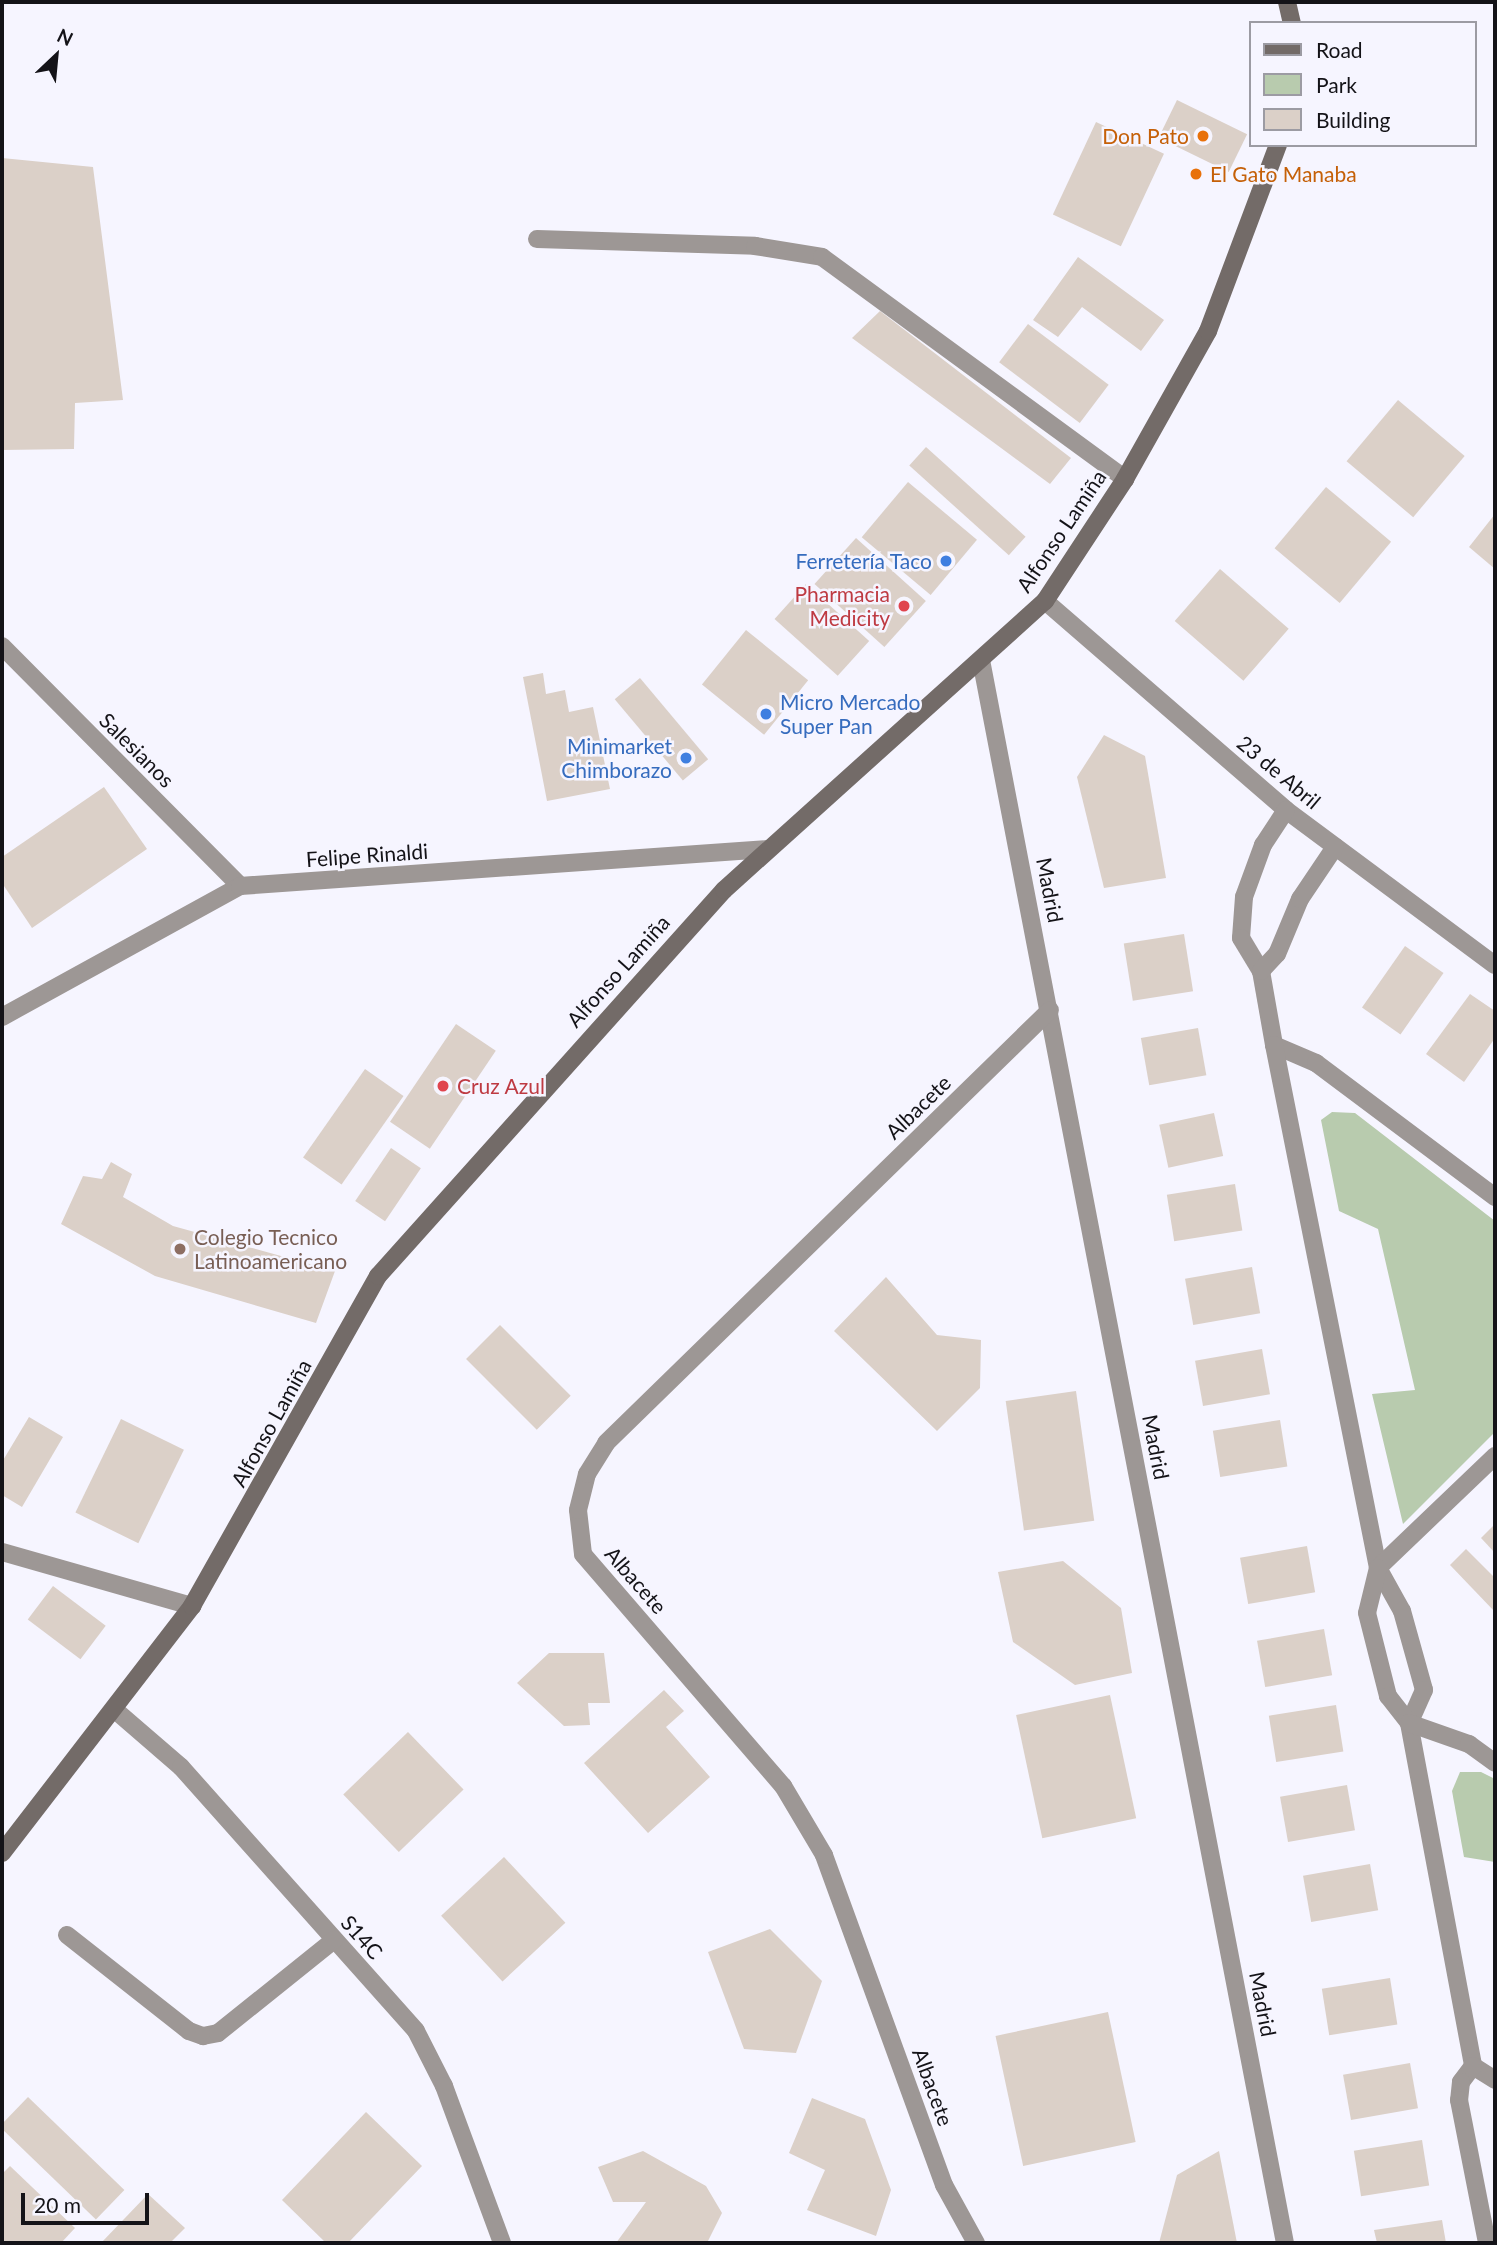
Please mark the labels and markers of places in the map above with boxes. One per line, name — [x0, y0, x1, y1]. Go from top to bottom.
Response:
place label: Don Pato — [1102, 123, 1189, 149]
marker: Don Pato — [1195, 128, 1211, 144]
place label: El Gato Manaba — [1210, 161, 1357, 187]
marker: El Gato Manaba — [1188, 166, 1204, 182]
place label: Ferretería Taco — [795, 548, 932, 574]
marker: Ferretería Taco — [938, 553, 954, 569]
place label: Pharmacia Medicity — [794, 581, 890, 631]
marker: Pharmacia Medicity — [896, 598, 912, 614]
place label: Micro Mercado Super Pan — [780, 689, 921, 739]
marker: Micro Mercado Super Pan — [758, 706, 774, 722]
place label: Minimarket Chimborazo — [561, 733, 672, 783]
marker: Minimarket Chimborazo — [678, 750, 694, 766]
place label: Cruz Azul — [457, 1073, 546, 1099]
marker: Cruz Azul — [435, 1078, 451, 1094]
place label: Colegio Tecnico Latinoamericano — [194, 1224, 347, 1274]
marker: Colegio Tecnico Latinoamericano — [172, 1241, 188, 1257]

